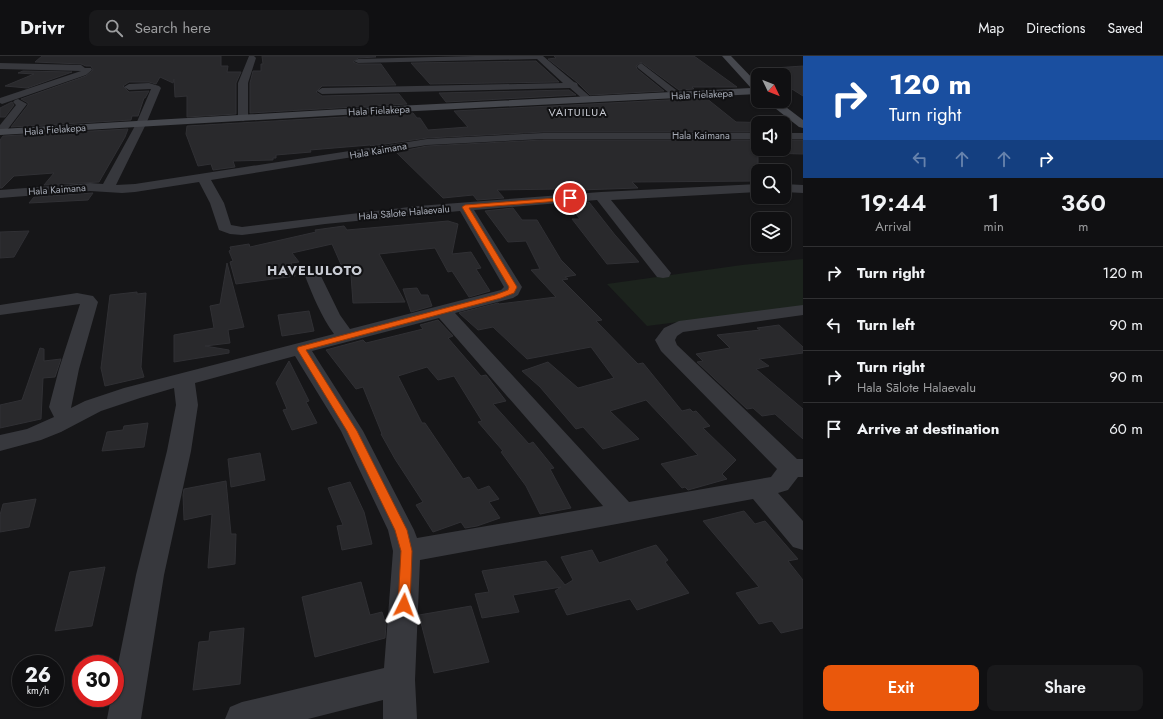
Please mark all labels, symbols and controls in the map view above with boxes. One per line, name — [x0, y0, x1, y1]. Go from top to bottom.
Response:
search box — [89, 10, 369, 46]
text: Drivr — [20, 14, 65, 41]
icon: search — [103, 17, 125, 39]
text: Search here — [135, 17, 211, 39]
text: Map — [978, 18, 1004, 38]
text: Directions — [1026, 18, 1086, 38]
text: Saved — [1108, 18, 1143, 38]
text: 120 m — [889, 64, 972, 105]
north arrow — [751, 68, 791, 108]
map controls — [751, 68, 791, 252]
icon: right — [823, 72, 875, 124]
street label: Hala Fielakepa — [671, 85, 733, 104]
street label: Hala Fielakepa — [348, 101, 410, 120]
text: Turn right — [889, 102, 961, 128]
district label: VAITUILUA — [549, 104, 607, 120]
button: sound — [751, 116, 791, 156]
street label: Hala Fielakepa — [24, 120, 87, 139]
street label: Hala Kaimana — [672, 128, 730, 143]
street label: Hala Kaimana — [348, 138, 408, 163]
icon: left — [909, 148, 931, 170]
icon: ahead — [951, 148, 973, 170]
icon: ahead — [993, 148, 1015, 170]
icon: right — [1035, 148, 1057, 170]
button: search — [751, 164, 791, 204]
street label: Hala Kaimana — [28, 180, 87, 199]
pin — [553, 181, 587, 215]
text: 19:44 — [860, 185, 926, 220]
text: 1 — [988, 185, 1000, 220]
text: 360 — [1061, 185, 1106, 220]
icon: arrive — [559, 187, 581, 209]
street label: Hala Sālote Halaevalu — [358, 201, 450, 224]
button: layers — [751, 212, 791, 252]
text: Arrival — [875, 217, 911, 236]
text: min — [983, 217, 1004, 236]
text: m — [1078, 217, 1088, 236]
district label: HAVELULOTO — [267, 261, 363, 280]
icon: right — [823, 262, 845, 284]
text: Turn right — [857, 262, 925, 284]
text: 120 m — [1103, 262, 1143, 284]
icon: left — [823, 314, 845, 336]
text: Turn left — [857, 314, 915, 336]
text: 90 m — [1109, 314, 1143, 336]
text: Turn right — [857, 356, 925, 378]
icon: right — [823, 366, 845, 388]
text: 90 m — [1109, 366, 1143, 388]
text: Hala Sālote Halaevalu — [857, 378, 976, 397]
icon: arrive — [823, 418, 845, 440]
text: Arrive at destination — [857, 418, 999, 440]
text: 60 m — [1109, 418, 1143, 440]
position arrow — [383, 584, 425, 626]
speed limit sign: 30 — [72, 655, 124, 707]
text: 26 — [25, 661, 51, 690]
button: Exit — [823, 665, 979, 711]
button: Share — [987, 665, 1143, 711]
text: km/h — [27, 683, 49, 698]

